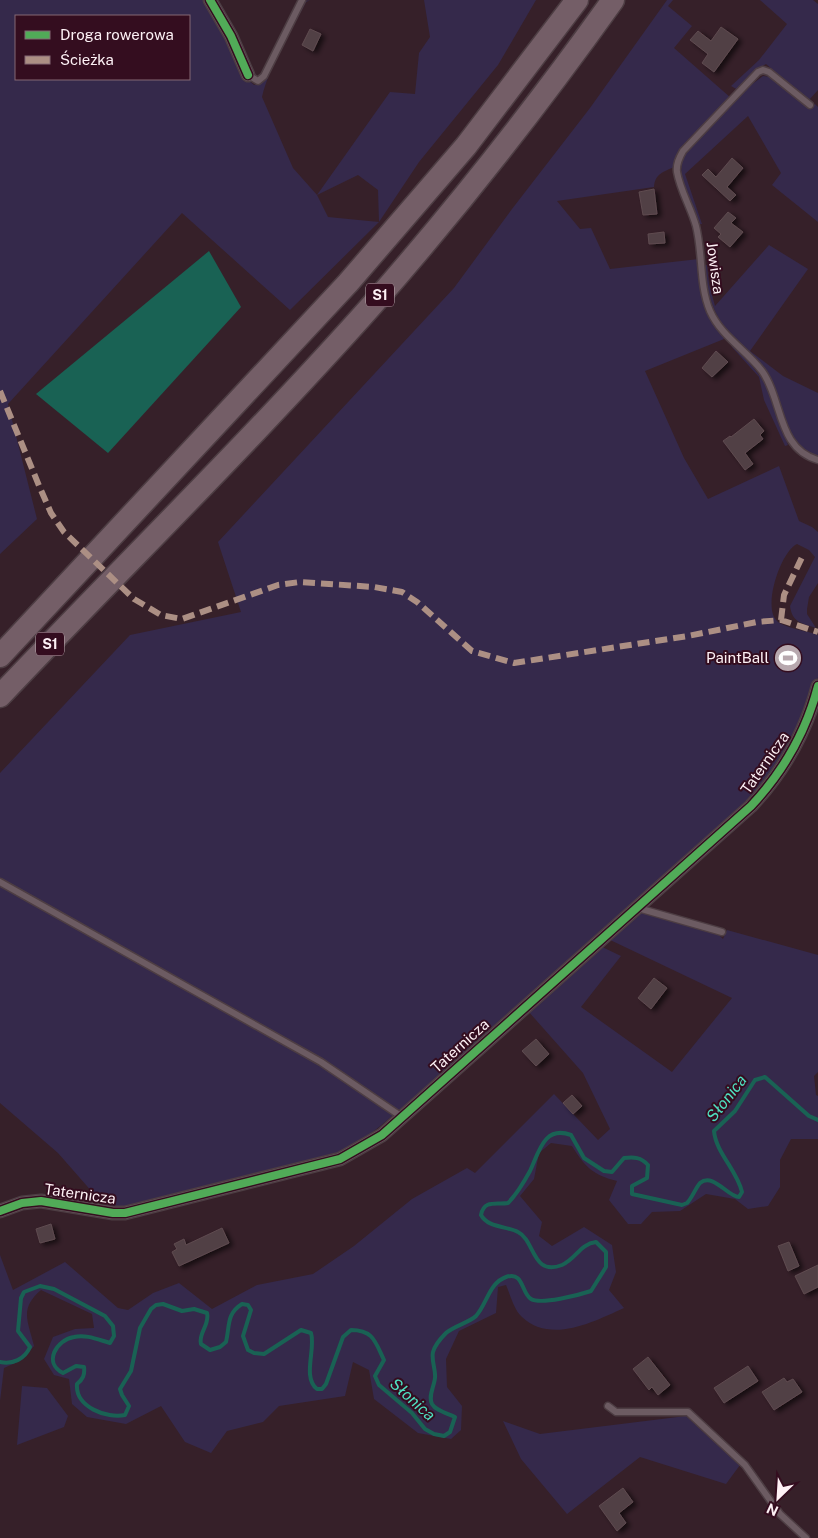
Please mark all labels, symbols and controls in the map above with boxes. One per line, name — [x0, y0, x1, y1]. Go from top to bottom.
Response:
legend — [15, 15, 190, 80]
text: Droga rowerowa — [60, 26, 174, 43]
text: Ścieżka — [60, 50, 114, 68]
street label: Jowisza — [703, 241, 728, 295]
road number: S1 — [366, 284, 394, 306]
road number: S1 — [36, 633, 64, 656]
sports icon: PaintBall — [773, 643, 803, 673]
place label: PaintBall — [706, 649, 769, 666]
street label: Taternicza — [737, 728, 792, 797]
street label: Taternicza — [427, 1015, 492, 1076]
water label: Słonica — [702, 1071, 751, 1126]
street label: Taternicza — [43, 1180, 117, 1207]
water label: Słonica — [386, 1374, 439, 1425]
north arrow — [753, 1473, 803, 1523]
text: N — [764, 1500, 781, 1519]

